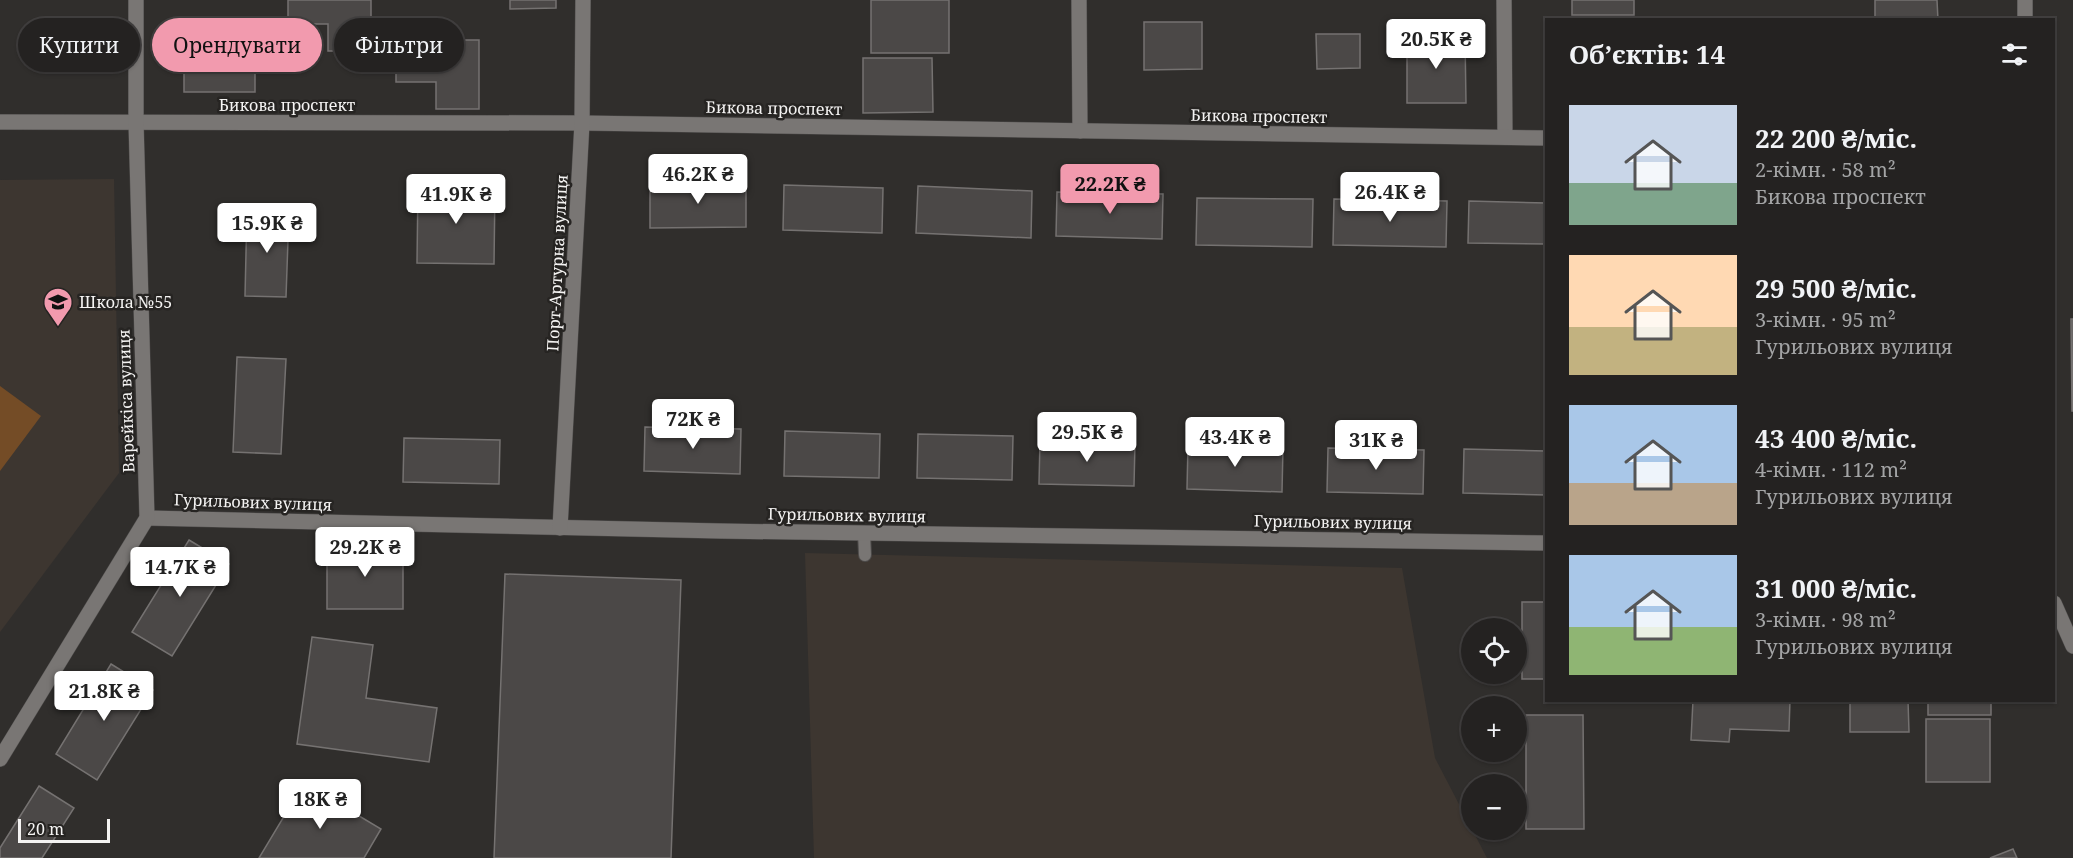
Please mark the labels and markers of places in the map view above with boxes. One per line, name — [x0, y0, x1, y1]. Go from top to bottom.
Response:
pin: 20.5K ₴ — [1381, 19, 1491, 70]
pin: 46.2K ₴ — [643, 154, 753, 205]
pin: 22.2K ₴ — [1055, 164, 1165, 215]
pin: 26.4K ₴ — [1335, 172, 1445, 223]
pin: 41.9K ₴ — [401, 174, 511, 225]
pin: 15.9K ₴ — [212, 203, 322, 254]
school or university icon: Школа №55 — [42, 286, 74, 328]
place label: Школа №55 — [79, 291, 172, 313]
pin: 72K ₴ — [651, 399, 735, 450]
pin: 29.5K ₴ — [1032, 412, 1142, 463]
pin: 43.4K ₴ — [1180, 417, 1290, 468]
pin: 31K ₴ — [1334, 420, 1418, 471]
pin: 29.2K ₴ — [310, 527, 420, 578]
pin: 14.7K ₴ — [125, 547, 235, 598]
pin: 21.8K ₴ — [49, 671, 159, 722]
pin: 18K ₴ — [278, 779, 362, 830]

